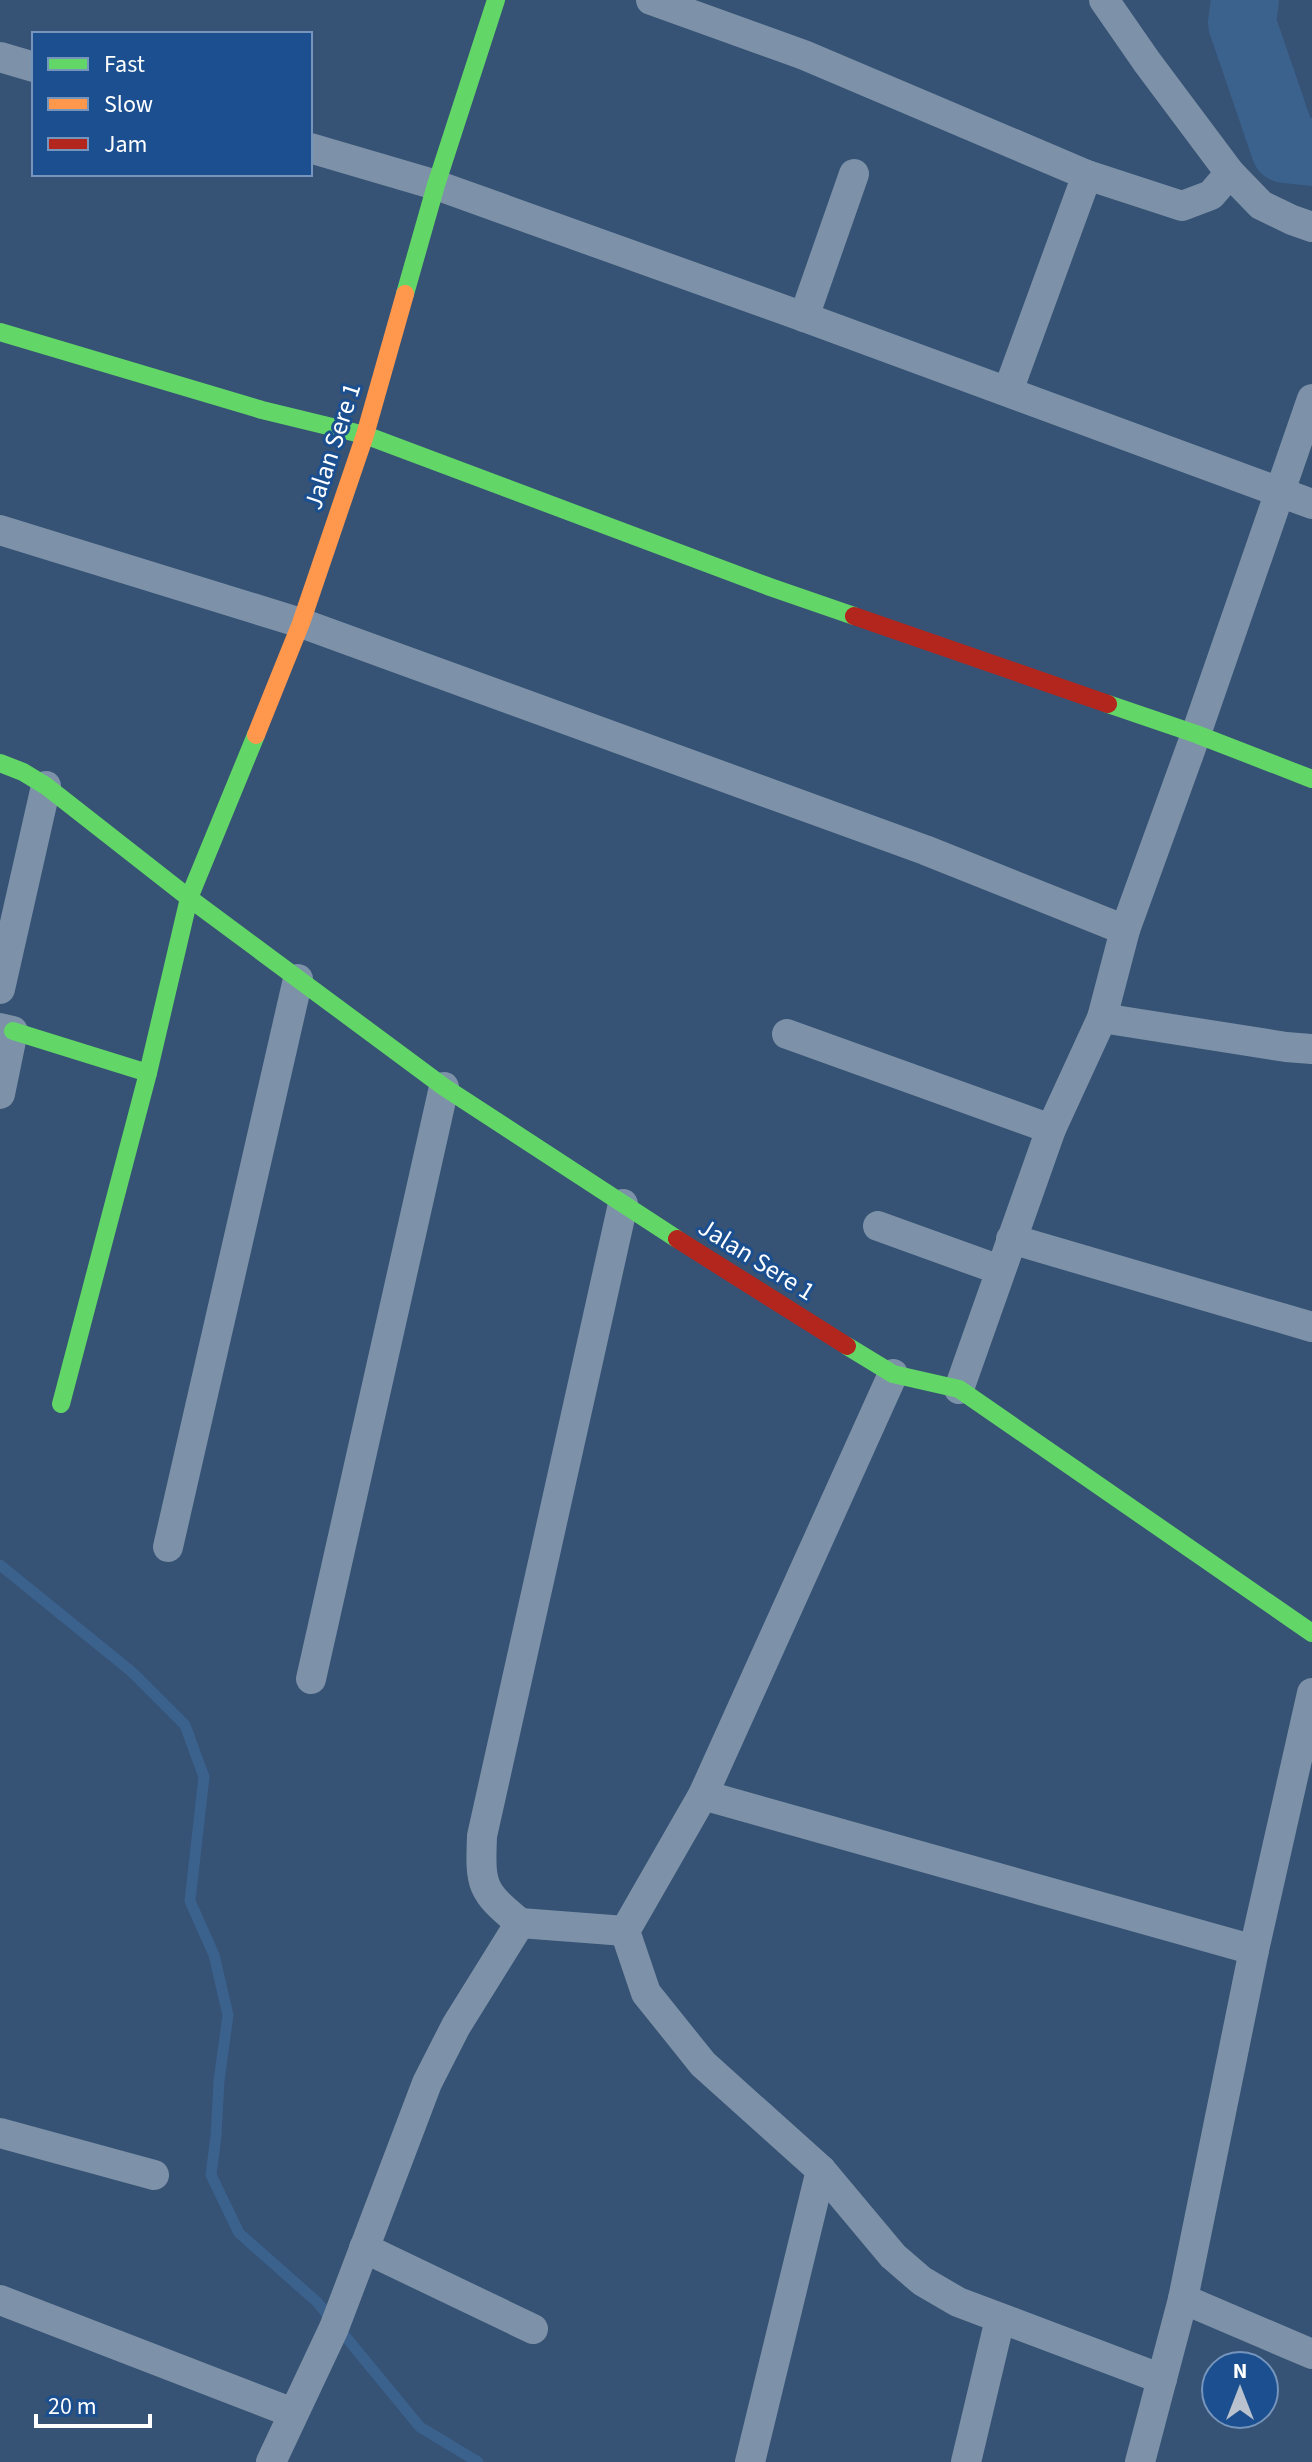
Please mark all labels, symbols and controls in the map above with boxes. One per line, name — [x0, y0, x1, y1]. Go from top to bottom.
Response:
legend — [32, 32, 312, 176]
text: Fast — [104, 47, 145, 82]
text: Slow — [104, 87, 153, 122]
text: Jam — [104, 127, 148, 162]
street label: Jalan Sere 1 — [295, 378, 370, 514]
street label: Jalan Sere 1 — [691, 1209, 822, 1310]
north arrow — [1200, 2350, 1280, 2430]
text: N — [1233, 2355, 1247, 2387]
scale bar — [36, 2378, 150, 2428]
text: 20 m — [48, 2389, 97, 2424]

